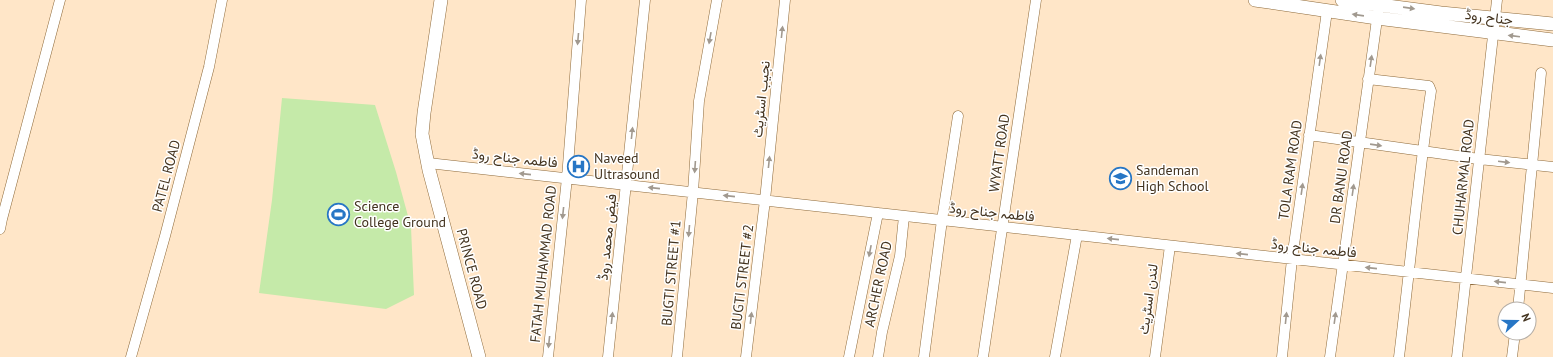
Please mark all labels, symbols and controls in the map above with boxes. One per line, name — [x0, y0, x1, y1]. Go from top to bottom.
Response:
one-way arrow — [1403, 5, 1415, 11]
street label: جناح روڈ — [1464, 5, 1514, 31]
one-way arrow — [1352, 12, 1364, 18]
one-way arrow — [778, 26, 785, 38]
one-way arrow — [707, 32, 713, 44]
one-way arrow — [575, 33, 582, 45]
one-way arrow — [1508, 33, 1520, 39]
one-way arrow — [1317, 54, 1323, 67]
one-way arrow — [1368, 55, 1374, 67]
street label: نجیب اسٹریٹ — [748, 60, 774, 138]
street label: WYATT ROAD — [985, 113, 1013, 193]
street label: CHUHARMAL ROAD — [1448, 118, 1478, 236]
street label: TOLA RAM ROAD — [1274, 119, 1306, 221]
one-way arrow — [628, 127, 635, 139]
street label: DR BANU ROAD — [1326, 129, 1356, 225]
street label: PATEL ROAD — [148, 138, 184, 214]
one-way arrow — [1369, 142, 1382, 148]
street label: فاطمہ جناح روڈ — [471, 145, 559, 173]
place label: Naveed Ultrasound — [594, 149, 660, 183]
hospital icon: Naveed Ultrasound — [565, 153, 591, 179]
one-way arrow — [766, 156, 773, 168]
one-way arrow — [1498, 159, 1510, 165]
one-way arrow — [691, 161, 698, 173]
place label: Sandeman High School — [1136, 161, 1209, 195]
school or university icon: Sandeman High School — [1107, 165, 1133, 191]
one-way arrow — [519, 170, 531, 177]
one-way arrow — [1299, 183, 1305, 195]
street label: FATAH MUHAMMAD ROAD — [526, 184, 560, 344]
one-way arrow — [1350, 184, 1356, 196]
one-way arrow — [648, 185, 660, 191]
street label: فیض محمد روڈ — [594, 193, 620, 281]
one-way arrow — [723, 193, 735, 200]
place label: Science College Ground — [354, 197, 446, 231]
street label: فاطمہ جناح روڈ — [948, 199, 1036, 227]
sports icon: Science College Ground — [326, 201, 352, 227]
one-way arrow — [560, 207, 566, 219]
street label: BUGTI STREET #1 — [657, 219, 685, 327]
street label: BUGTI STREET #2 — [727, 223, 757, 331]
one-way arrow — [686, 225, 693, 237]
street label: PRINCE ROAD — [453, 226, 491, 312]
street label: فاطمہ جناح روڈ — [1270, 235, 1358, 263]
one-way arrow — [1107, 236, 1119, 242]
street label: ARCHER ROAD — [860, 239, 896, 329]
one-way arrow — [867, 245, 873, 257]
one-way arrow — [1236, 250, 1248, 257]
street label: لندن اسٹریٹ — [1134, 262, 1162, 336]
one-way arrow — [1365, 265, 1377, 271]
one-way arrow — [1494, 279, 1506, 286]
north arrow — [1497, 301, 1537, 341]
one-way arrow — [609, 312, 616, 324]
one-way arrow — [748, 312, 754, 324]
one-way arrow — [1283, 312, 1289, 324]
one-way arrow — [1332, 312, 1338, 324]
text: N — [1519, 312, 1534, 323]
one-way arrow — [546, 336, 553, 348]

